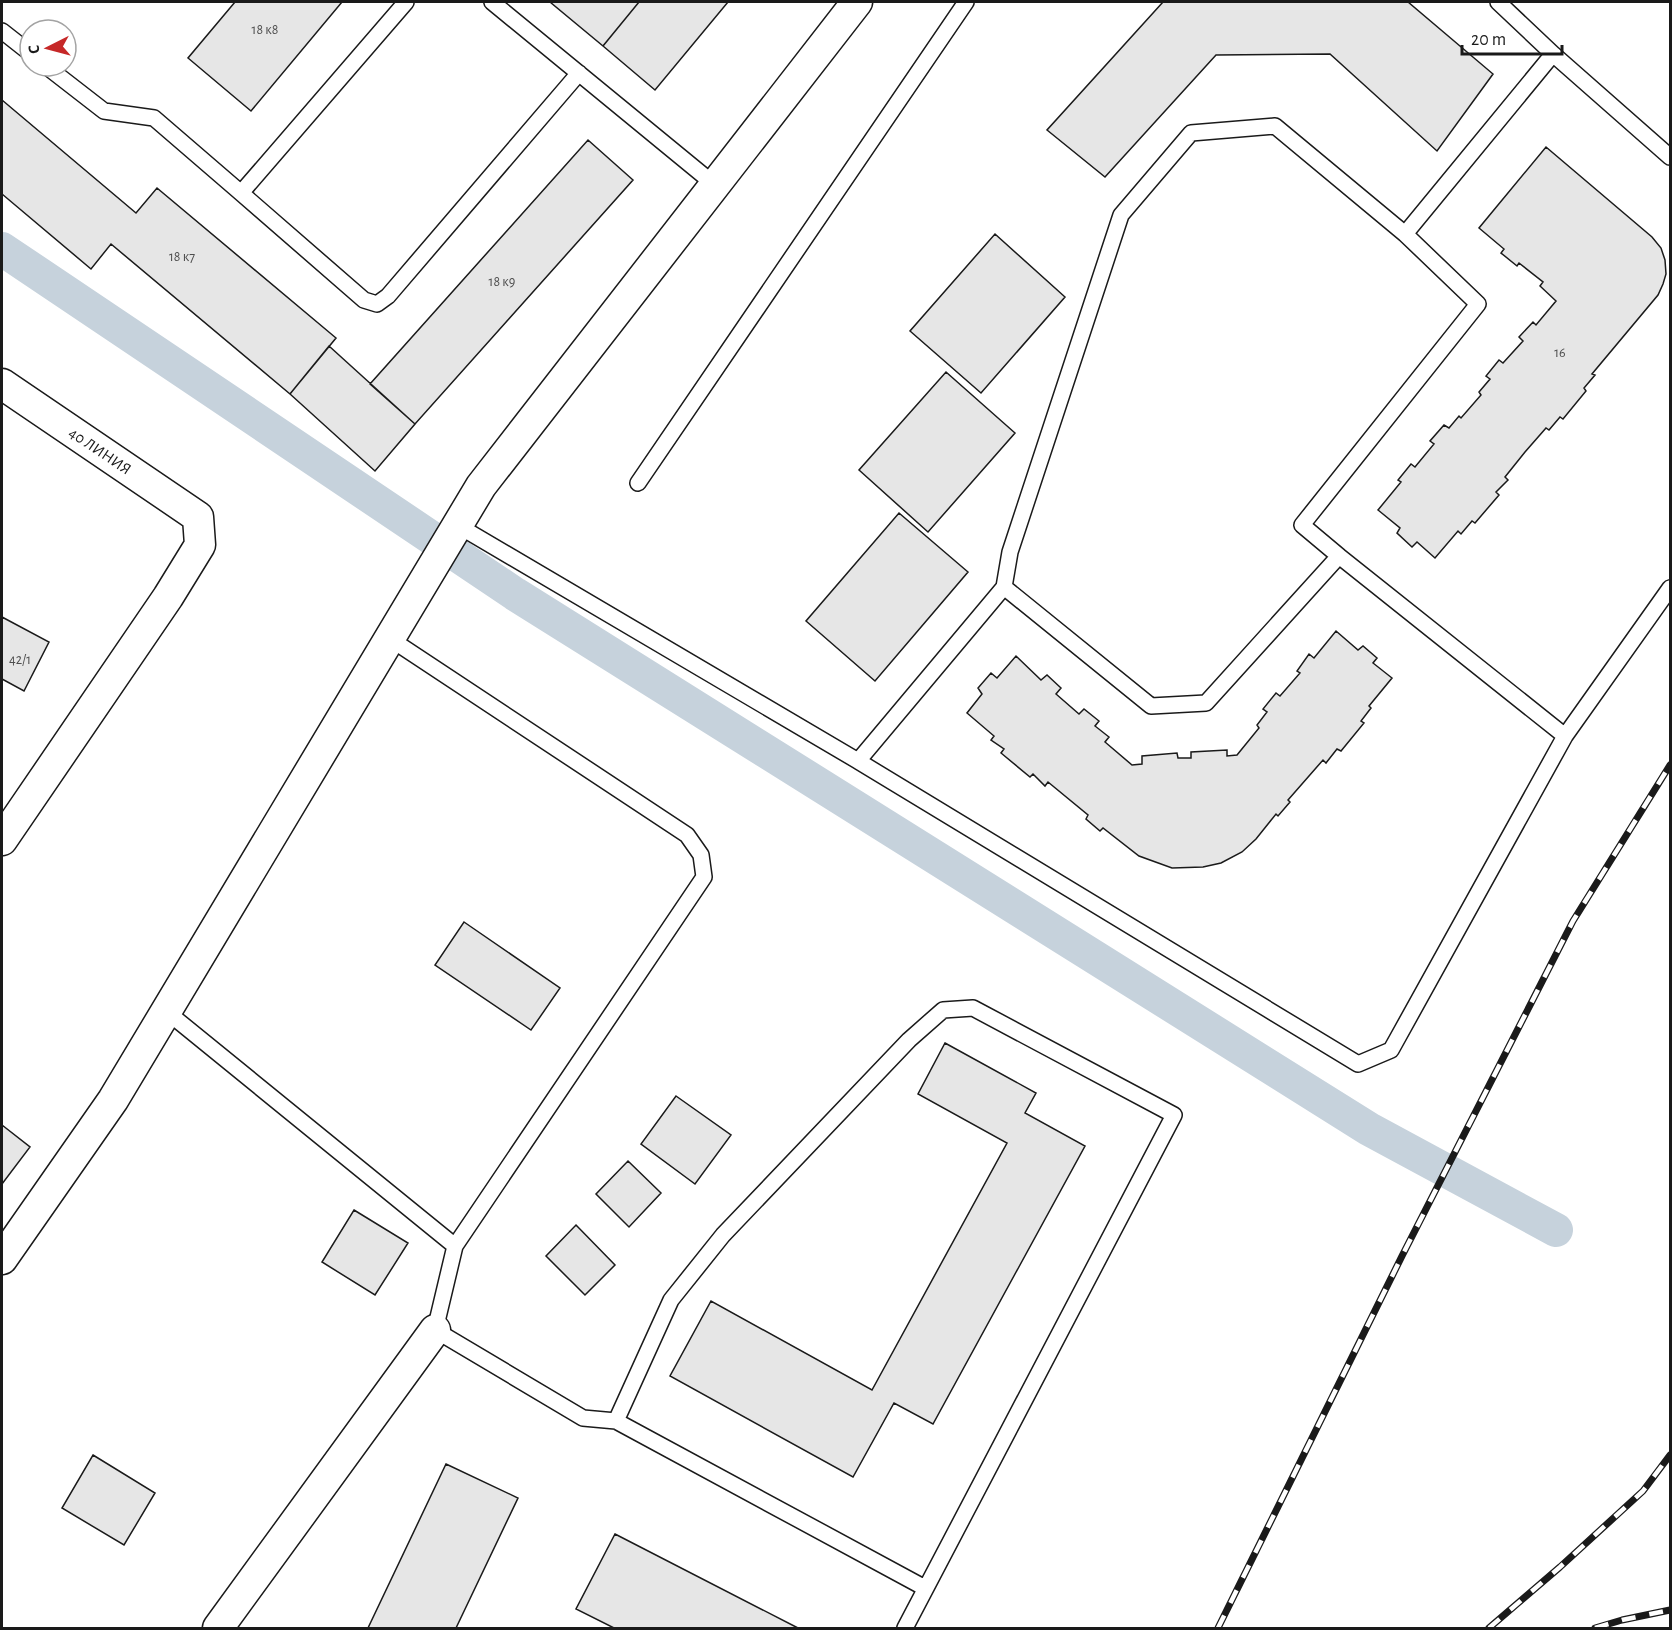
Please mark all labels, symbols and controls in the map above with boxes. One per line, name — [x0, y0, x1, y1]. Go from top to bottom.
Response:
north arrow — [18, 18, 78, 78]
scale bar — [1462, 18, 1562, 56]
house number: 18 к8 — [252, 23, 278, 37]
text: 20 m — [1471, 31, 1506, 49]
text: С — [26, 44, 42, 55]
house number: 18 к7 — [169, 250, 195, 264]
house number: 18 к9 — [489, 275, 515, 289]
house number: 16 — [1554, 346, 1566, 360]
street label: 40 ЛИНИЯ — [66, 424, 134, 478]
house number: 42/1 — [9, 653, 31, 667]

